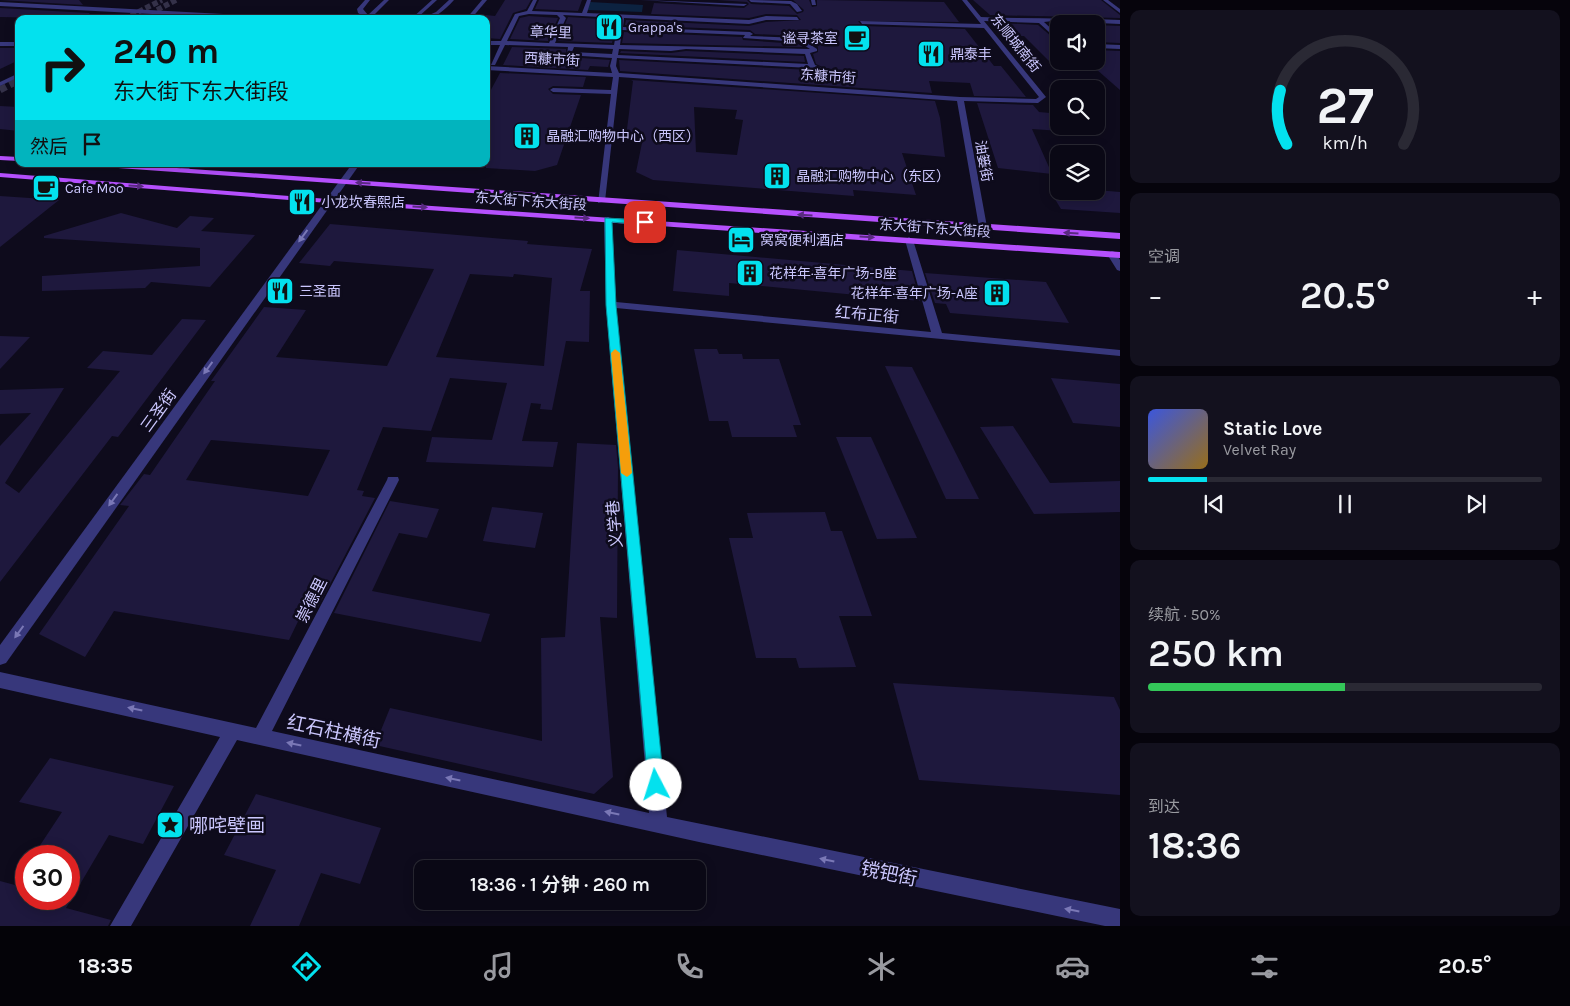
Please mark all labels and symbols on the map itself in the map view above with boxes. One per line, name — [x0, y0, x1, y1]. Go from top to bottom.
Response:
street label: 东顺城南街 — [987, 11, 1044, 76]
restaurant icon: Grappa's — [594, 12, 624, 42]
place label: Grappa's — [628, 19, 683, 36]
street label: 章华里 — [530, 23, 572, 42]
cafe icon: 谧寻茶室 — [842, 23, 872, 53]
place label: 谧寻茶室 — [782, 30, 838, 47]
restaurant icon: 鼎泰丰 — [916, 39, 946, 69]
place label: 鼎泰丰 — [950, 46, 992, 63]
street label: 西糠市街 — [524, 50, 580, 69]
street label: 东糠市街 — [799, 66, 856, 87]
building icon: 晶融汇购物中心（西区） — [512, 121, 542, 151]
place label: 晶融汇购物中心（西区） — [546, 128, 700, 145]
street label: 油篓街 — [971, 139, 996, 183]
building icon: 晶融汇购物中心（东区） — [762, 161, 792, 191]
place label: 晶融汇购物中心（东区） — [796, 168, 950, 185]
cafe icon: Cafe Moo — [31, 173, 61, 203]
one-way arrow — [355, 179, 371, 187]
place label: Cafe Moo — [65, 180, 124, 197]
one-way arrow — [128, 182, 144, 190]
restaurant icon: 小龙坎春熙店 — [287, 187, 317, 217]
street label: 东大街下东大街段 — [475, 189, 587, 214]
place label: 小龙坎春熙店 — [321, 194, 405, 211]
pin — [624, 201, 666, 243]
one-way arrow — [412, 203, 428, 211]
one-way arrow — [796, 210, 812, 218]
one-way arrow — [574, 214, 590, 222]
street label: 东大街下东大街段 — [879, 216, 991, 241]
hotel icon: 窝窝便利酒店 — [726, 225, 756, 255]
one-way arrow — [298, 229, 308, 243]
one-way arrow — [1063, 229, 1079, 237]
place label: 窝窝便利酒店 — [760, 232, 844, 249]
one-way arrow — [859, 234, 875, 242]
building icon: 花样年·喜年广场-B座 — [735, 258, 765, 288]
place label: 花样年·喜年广场-B座 — [769, 265, 897, 282]
restaurant icon: 三圣面 — [265, 276, 295, 306]
building icon: 花样年·喜年广场-A座 — [982, 278, 1012, 308]
place label: 三圣面 — [299, 283, 341, 300]
place label: 花样年·喜年广场-A座 — [851, 285, 978, 302]
street label: 红布正街 — [834, 302, 900, 327]
one-way arrow — [203, 361, 213, 375]
street label: 三圣街 — [137, 385, 180, 435]
one-way arrow — [108, 493, 118, 507]
street label: 义学巷 — [603, 499, 626, 549]
street label: 崇德里 — [292, 575, 331, 626]
one-way arrow — [13, 625, 24, 638]
one-way arrow — [127, 705, 143, 713]
street label: 红石柱横街 — [285, 711, 383, 753]
one-way arrow — [287, 740, 302, 748]
position arrow — [629, 758, 681, 810]
one-way arrow — [444, 774, 460, 782]
one-way arrow — [604, 809, 619, 817]
place icon: 哪咤壁画 — [155, 810, 185, 840]
place label: 哪咤壁画 — [189, 815, 265, 837]
speed limit sign: 30 — [15, 845, 80, 910]
one-way arrow — [819, 855, 835, 863]
street label: 镋钯街 — [859, 857, 919, 891]
one-way arrow — [1065, 906, 1080, 914]

